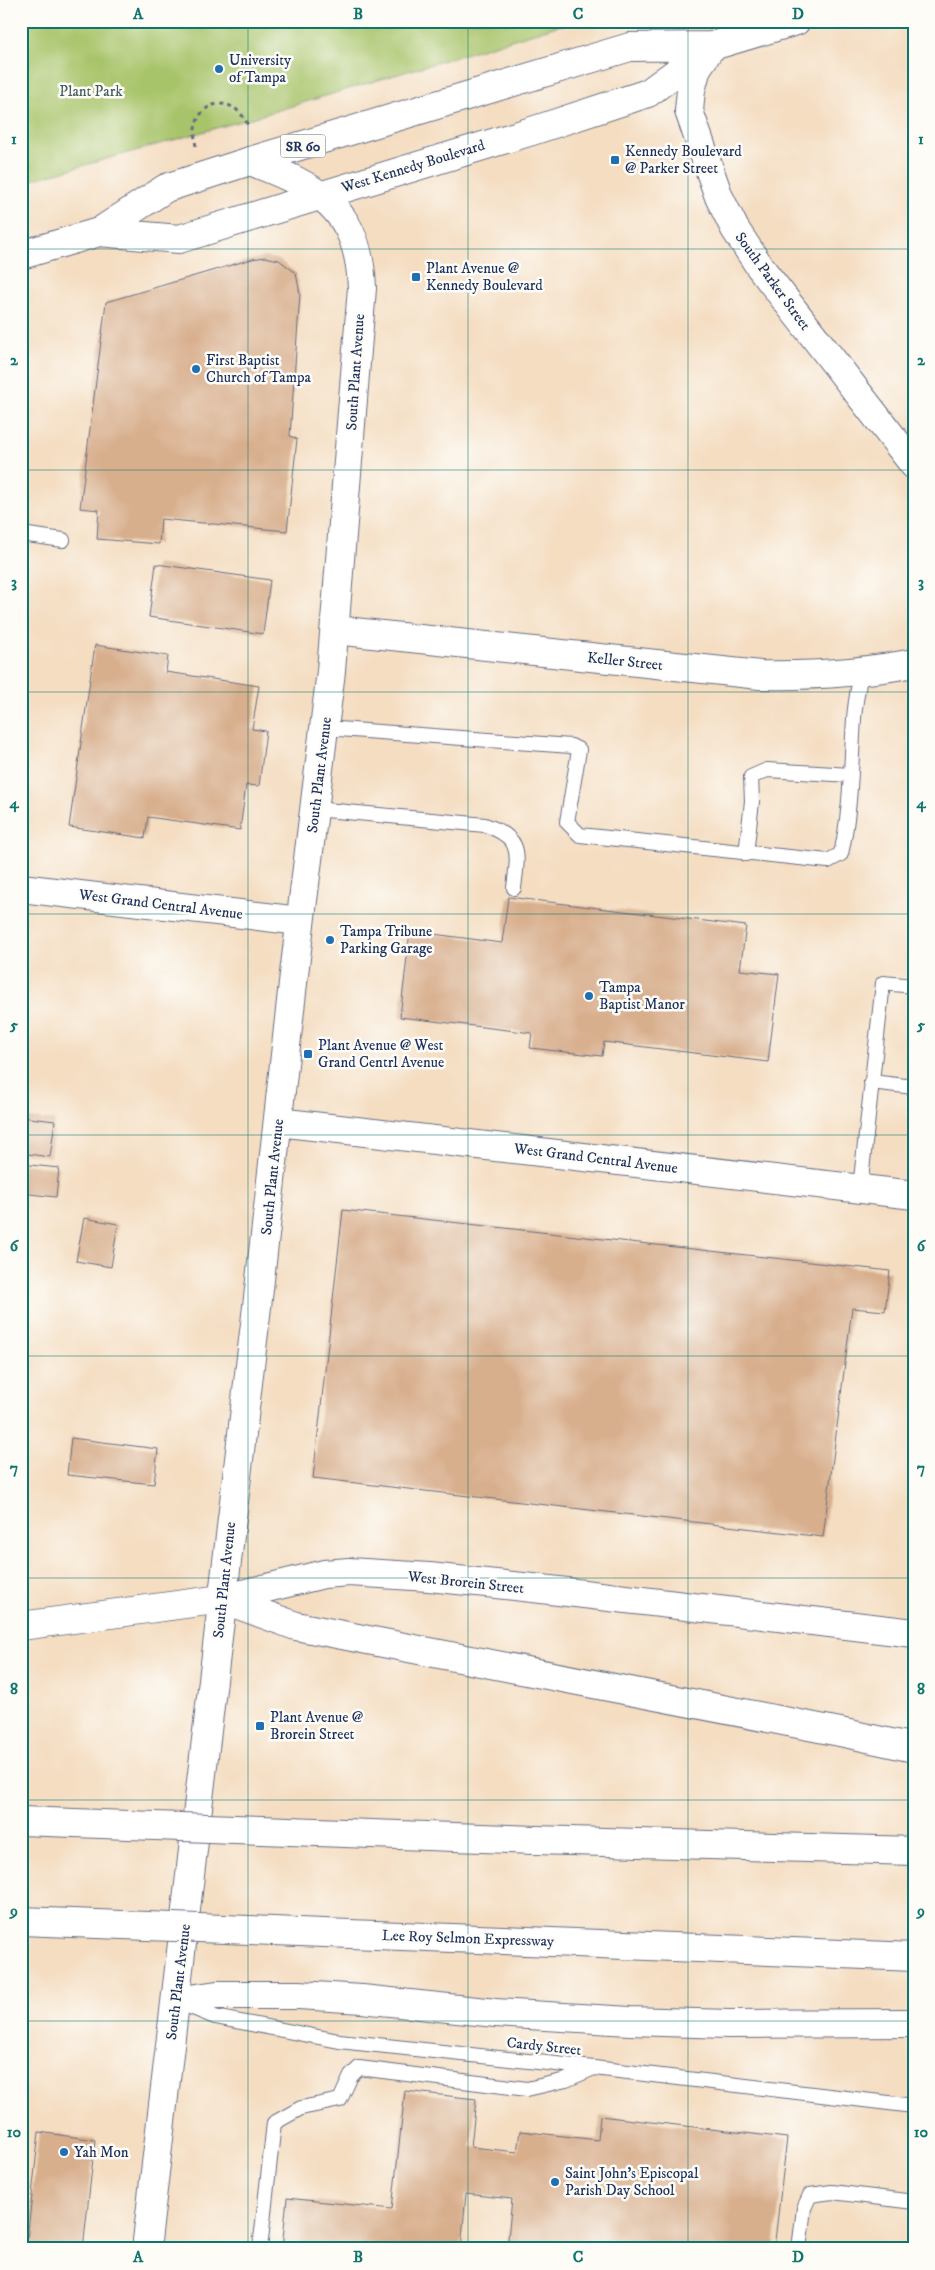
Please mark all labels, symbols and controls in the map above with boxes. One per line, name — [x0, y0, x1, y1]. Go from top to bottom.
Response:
text: A — [132, 4, 144, 24]
text: B — [353, 4, 363, 24]
text: C — [573, 4, 583, 24]
text: D — [792, 4, 804, 24]
place label: University of Tampa — [229, 51, 292, 87]
marker: University of Tampa — [213, 63, 225, 75]
park label: Plant Park — [59, 82, 123, 101]
text: 1 — [11, 129, 17, 149]
text: 1 — [918, 129, 924, 149]
road number: SR 60 — [280, 134, 326, 158]
street label: West Kennedy Boulevard — [338, 135, 488, 198]
place label: Kennedy Boulevard @ Parker Street — [625, 142, 742, 178]
marker: Kennedy Boulevard @ Parker Street — [609, 154, 621, 166]
street label: South Parker Street — [731, 229, 815, 334]
place label: Plant Avenue @ Kennedy Boulevard — [426, 259, 543, 295]
marker: Plant Avenue @ Kennedy Boulevard — [410, 271, 422, 283]
street label: South Plant Avenue — [342, 313, 369, 431]
text: 2 — [10, 350, 19, 370]
text: 2 — [917, 350, 926, 370]
place label: First Baptist Church of Tampa — [206, 351, 312, 387]
marker: First Baptist Church of Tampa — [190, 363, 202, 375]
text: 3 — [11, 572, 17, 592]
text: 3 — [918, 572, 924, 592]
street label: Keller Street — [586, 648, 664, 675]
street label: South Plant Avenue — [303, 716, 336, 834]
text: 4 — [8, 793, 19, 813]
text: 4 — [915, 793, 926, 813]
street label: West Grand Central Avenue — [77, 885, 244, 924]
place label: Tampa Tribune Parking Garage — [340, 922, 433, 958]
marker: Tampa Tribune Parking Garage — [324, 934, 336, 946]
place label: Tampa Baptist Manor — [599, 978, 685, 1014]
marker: Tampa Baptist Manor — [583, 990, 595, 1002]
text: 5 — [9, 1015, 18, 1035]
text: 5 — [916, 1015, 925, 1035]
place label: Plant Avenue @ West Grand Centrl Avenue — [318, 1036, 444, 1072]
marker: Plant Avenue @ West Grand Centrl Avenue — [302, 1048, 314, 1060]
street label: South Plant Avenue — [257, 1118, 288, 1236]
street label: West Grand Central Avenue — [512, 1139, 679, 1178]
text: 6 — [10, 1236, 20, 1256]
text: 6 — [917, 1236, 927, 1256]
text: 7 — [10, 1458, 18, 1478]
text: 7 — [917, 1458, 925, 1478]
street label: South Plant Avenue — [209, 1521, 240, 1639]
street label: West Brorein Street — [406, 1567, 525, 1598]
text: 8 — [10, 1679, 18, 1699]
text: 8 — [917, 1679, 925, 1699]
place label: Plant Avenue @ Brorein Street — [270, 1708, 364, 1744]
marker: Plant Avenue @ Brorein Street — [254, 1720, 266, 1732]
text: 9 — [9, 1901, 18, 1921]
text: 9 — [916, 1901, 925, 1921]
street label: South Plant Avenue — [162, 1923, 195, 2041]
street label: Lee Roy Selmon Expressway — [382, 1926, 555, 1951]
street label: Cardy Street — [506, 2033, 582, 2060]
text: 10 — [7, 2122, 22, 2142]
text: 10 — [914, 2122, 929, 2142]
place label: Yah Mon — [74, 2143, 129, 2162]
marker: Yah Mon — [58, 2146, 70, 2158]
place label: Saint John's Episcopal Parish Day School — [565, 2164, 699, 2200]
marker: Saint John's Episcopal Parish Day School — [549, 2176, 561, 2188]
text: A — [132, 2247, 144, 2267]
text: B — [353, 2247, 363, 2267]
text: C — [573, 2247, 583, 2267]
text: D — [792, 2247, 804, 2267]

